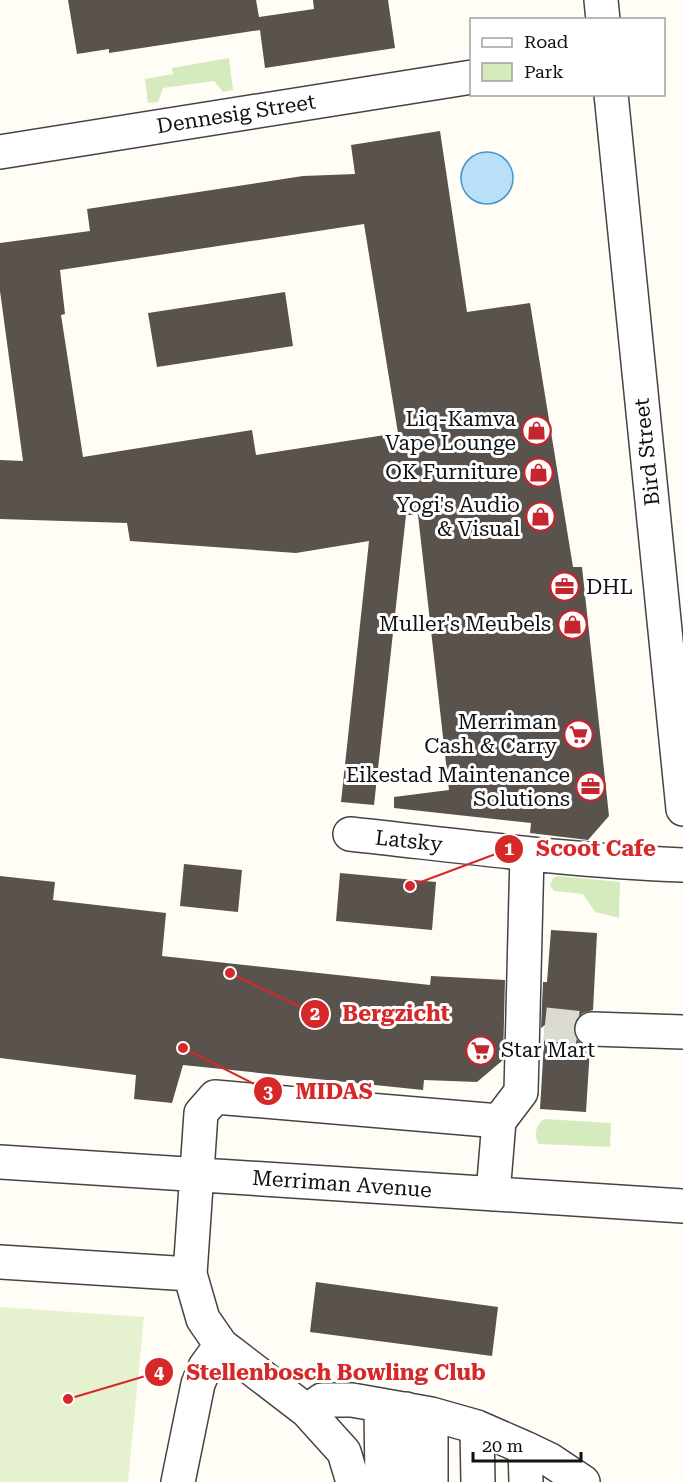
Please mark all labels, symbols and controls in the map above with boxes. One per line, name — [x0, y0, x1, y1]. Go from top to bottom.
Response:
legend — [470, 18, 665, 96]
text: Road — [524, 31, 569, 52]
text: Park — [524, 61, 564, 82]
street label: Dennesig Street — [155, 90, 317, 138]
street label: Bird Street — [629, 397, 665, 507]
place label: Liq-Kamva Vape Lounge — [385, 407, 517, 455]
shop icon: Liq-Kamva Vape Lounge — [521, 415, 553, 447]
shop icon: OK Furniture — [523, 456, 555, 488]
place label: OK Furniture — [385, 460, 518, 484]
place label: Yogi's Audio & Visual — [396, 493, 521, 541]
shop icon: Yogi's Audio & Visual — [525, 501, 557, 533]
office icon: DHL — [549, 571, 581, 603]
place label: DHL — [586, 575, 633, 599]
shop icon: Muller's Meubels — [556, 608, 588, 640]
place label: Muller's Meubels — [379, 612, 551, 636]
place label: Merriman Cash & Carry — [424, 710, 558, 758]
supermarket icon: Merriman Cash & Carry — [562, 718, 594, 750]
place label: Eikestad Maintenance Solutions — [346, 763, 570, 811]
office icon: Eikestad Maintenance Solutions — [575, 771, 607, 803]
street label: Latsky — [374, 826, 444, 857]
callout: Scoot Cafe — [494, 829, 668, 869]
text: Scoot Cafe — [536, 836, 656, 861]
text: 1 — [504, 838, 514, 859]
callout: Bergzicht — [300, 994, 462, 1034]
text: Bergzicht — [342, 1001, 450, 1026]
text: 2 — [310, 1003, 320, 1024]
supermarket icon: Star Mart — [464, 1034, 496, 1066]
place label: Star Mart — [501, 1038, 595, 1062]
callout: MIDAS — [253, 1071, 384, 1111]
text: MIDAS — [295, 1079, 373, 1104]
text: 3 — [263, 1081, 273, 1102]
street label: Merriman Avenue — [251, 1166, 433, 1202]
callout: Stellenbosch Bowling Club — [144, 1352, 498, 1392]
text: Stellenbosch Bowling Club — [186, 1360, 486, 1385]
text: 4 — [154, 1362, 164, 1383]
scale bar — [473, 1425, 581, 1463]
text: 20 m — [482, 1435, 523, 1456]

